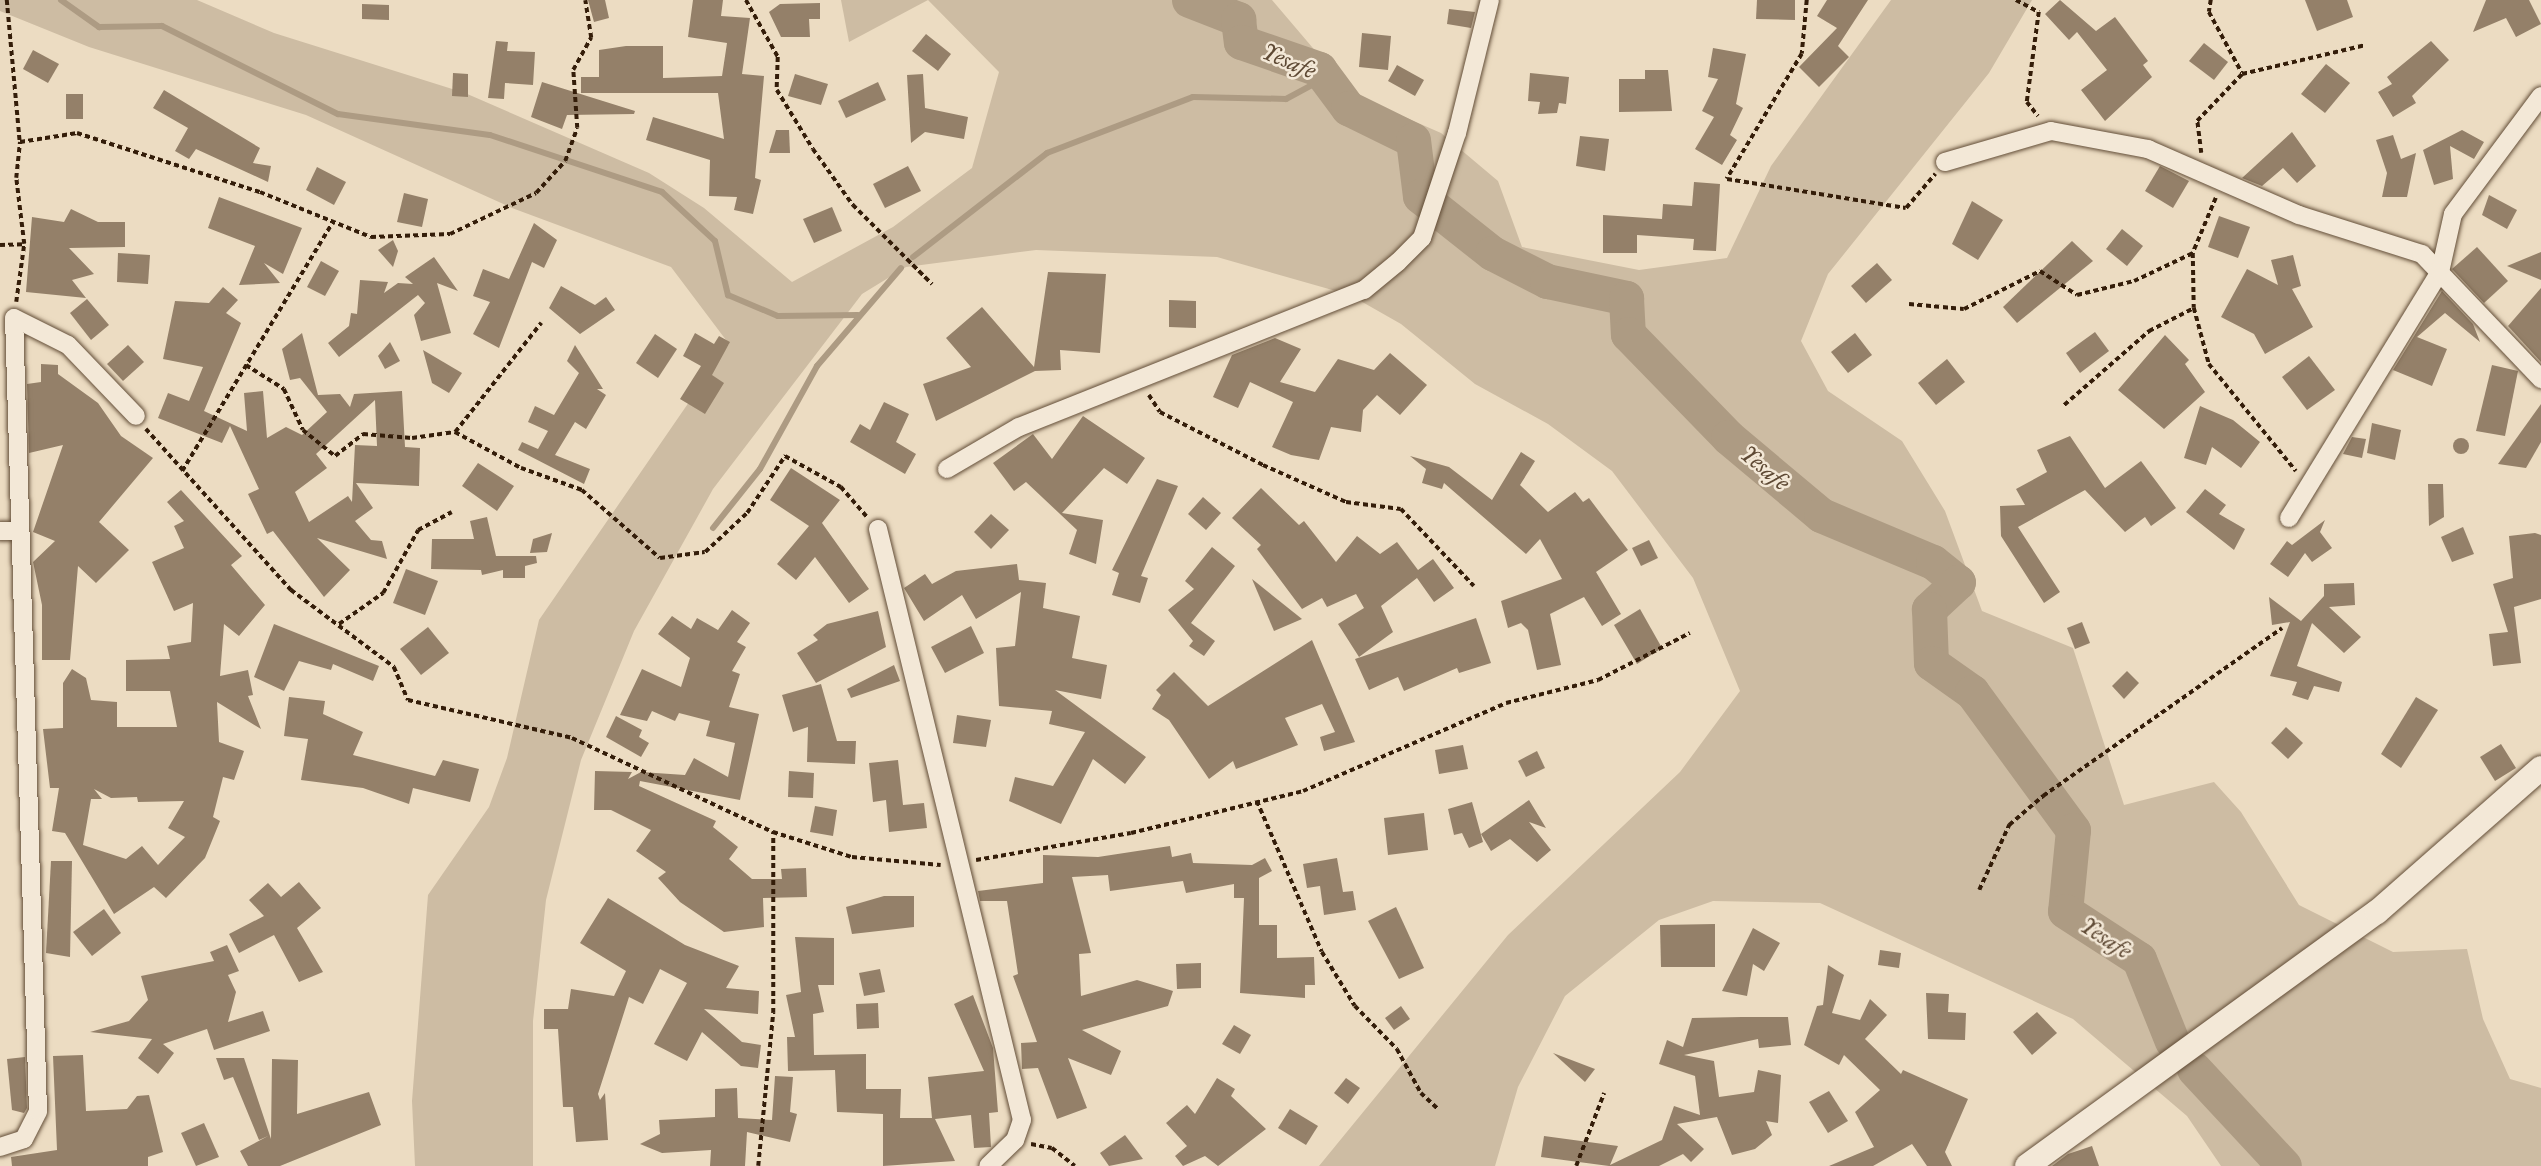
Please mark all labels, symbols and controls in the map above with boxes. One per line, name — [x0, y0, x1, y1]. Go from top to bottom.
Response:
water label: Yesafe — [1258, 37, 1320, 85]
water label: Yesafe — [1735, 440, 1795, 496]
water label: Yesafe — [2075, 911, 2137, 965]

